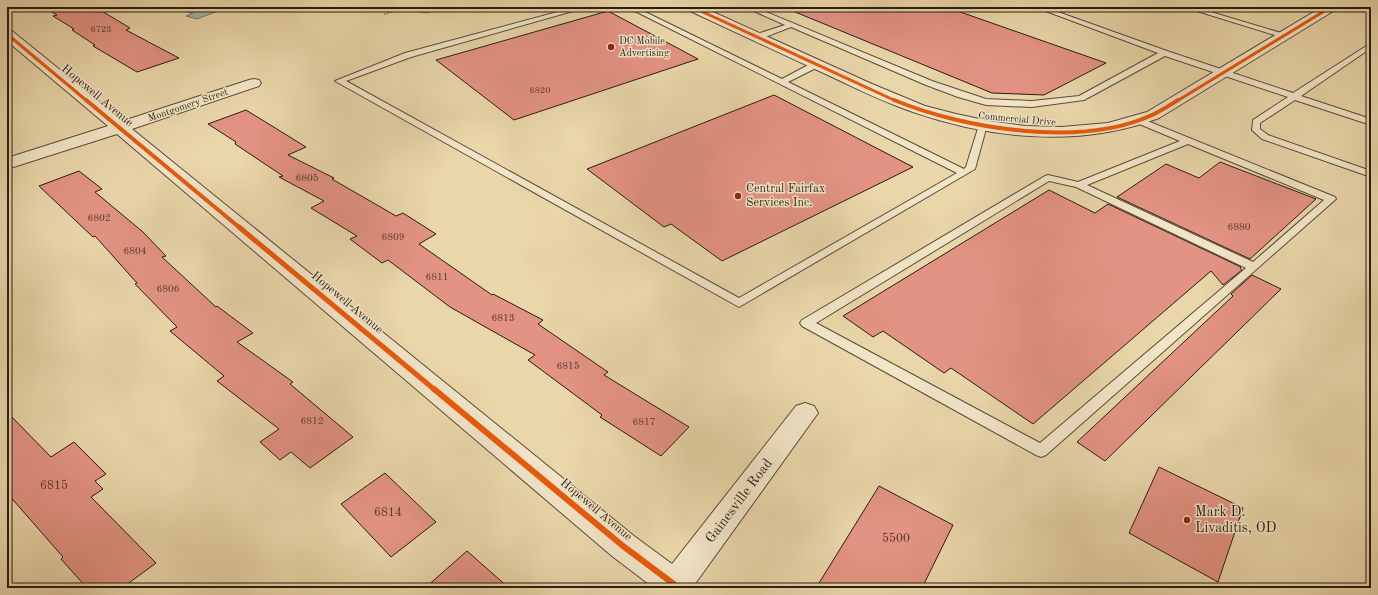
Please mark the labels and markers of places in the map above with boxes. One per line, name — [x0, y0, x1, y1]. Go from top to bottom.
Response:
place label: DC Mobile Advertising — [619, 36, 670, 58]
marker: DC Mobile Advertising — [606, 42, 616, 52]
place label: Central Fairfax Services Inc. — [746, 183, 825, 209]
marker: Central Fairfax Services Inc. — [733, 191, 743, 201]
place label: Mark D. Livaditis, OD — [1195, 505, 1277, 535]
marker: Mark D. Livaditis, OD — [1182, 515, 1192, 525]

